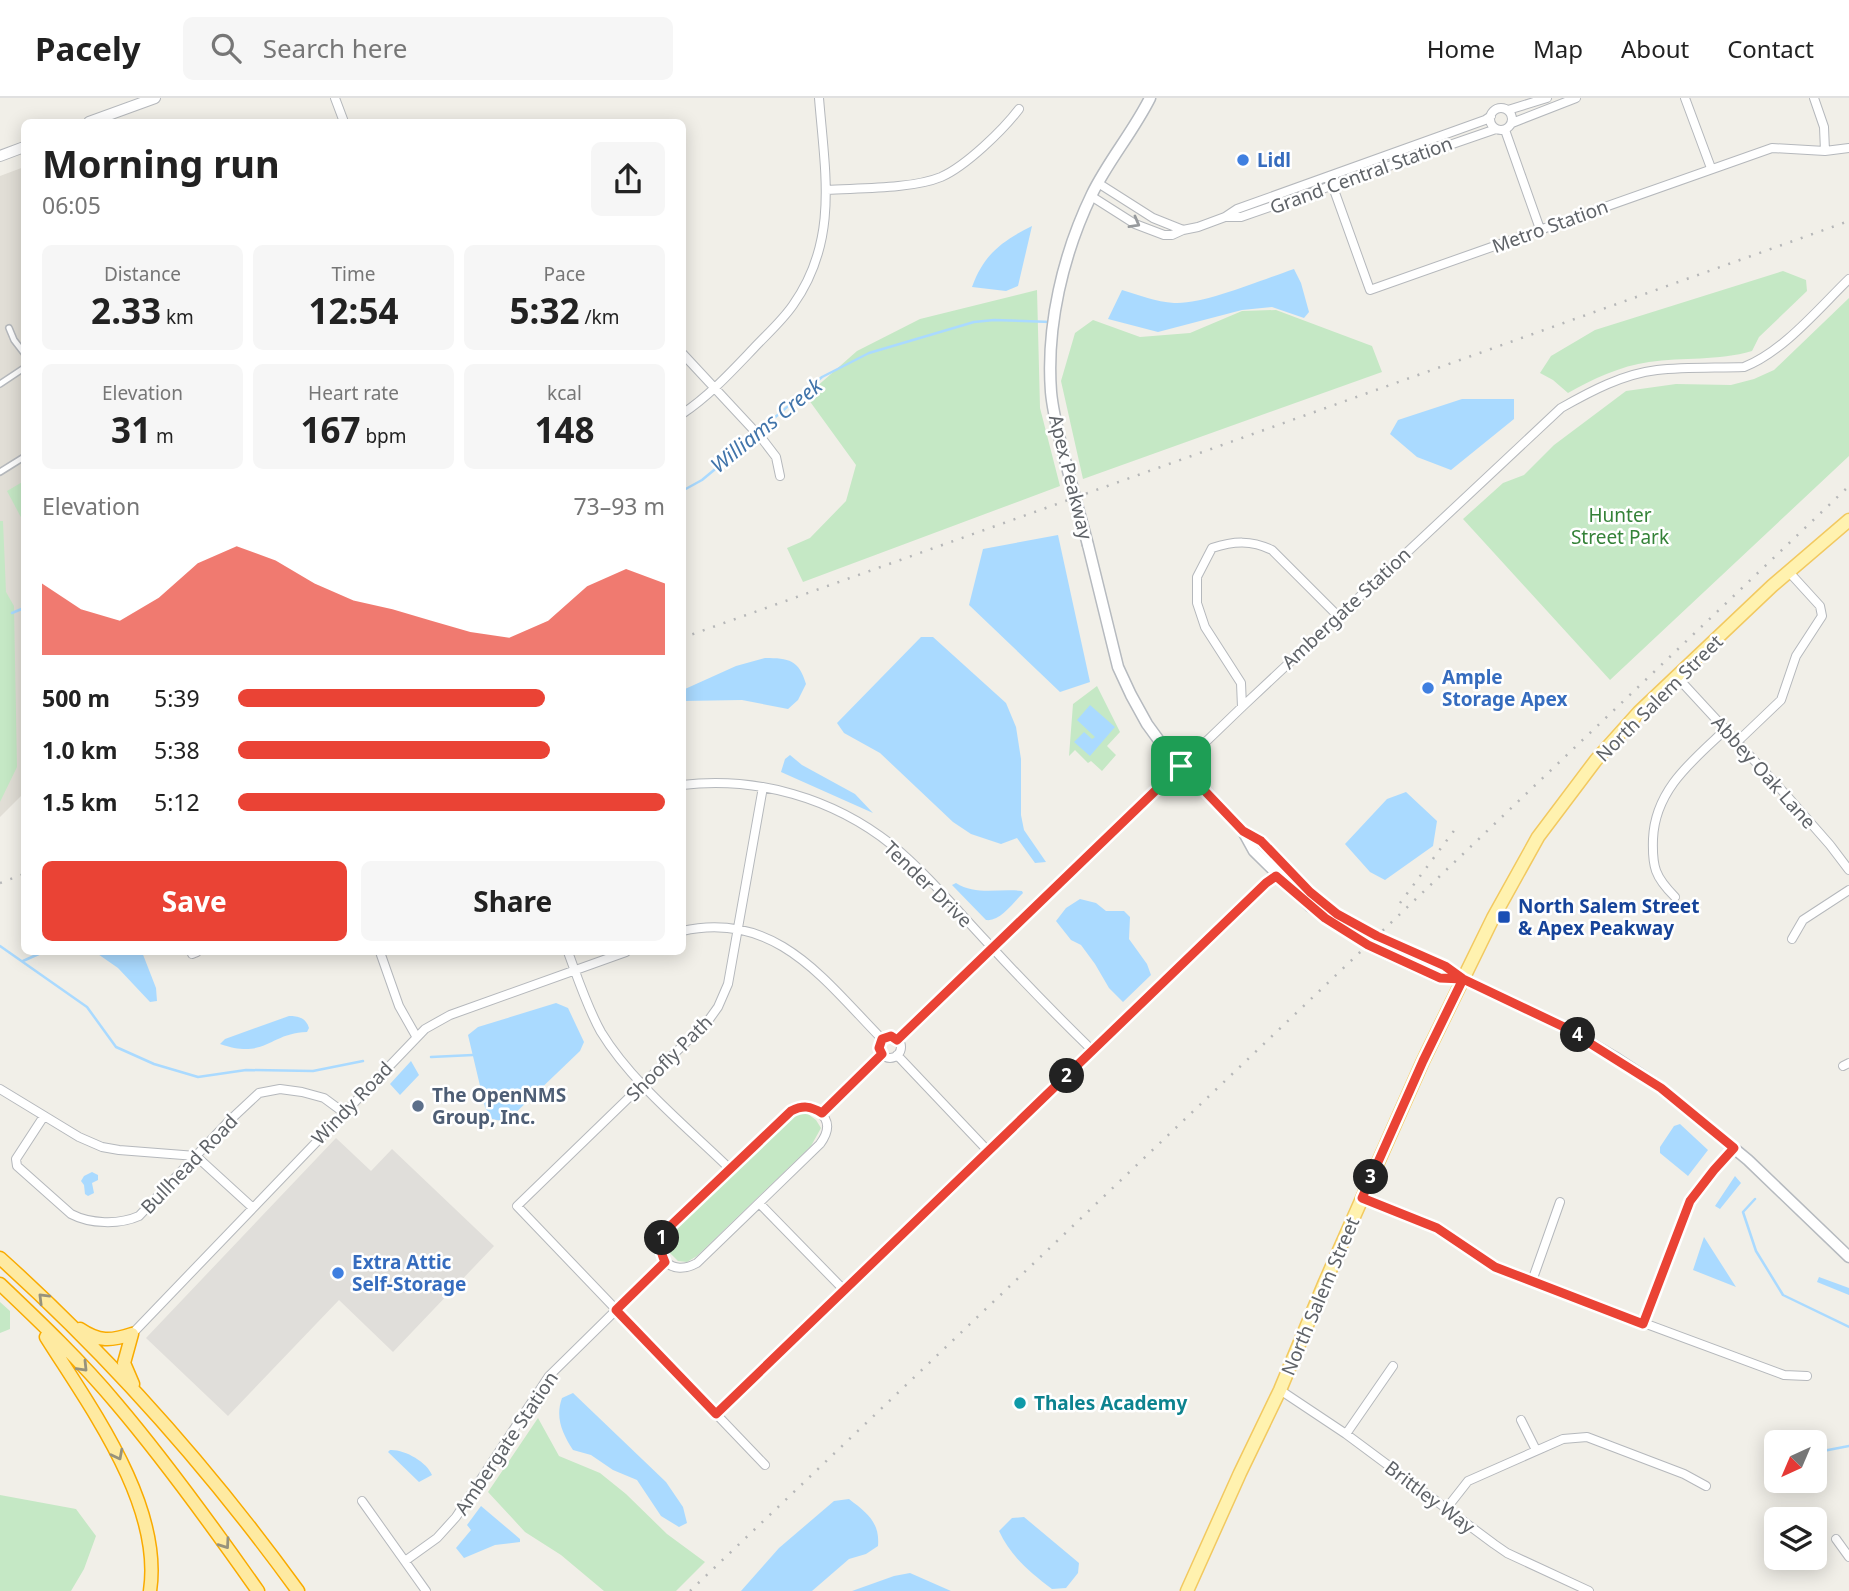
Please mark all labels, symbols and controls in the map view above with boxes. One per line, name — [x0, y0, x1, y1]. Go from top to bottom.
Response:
search box — [183, 17, 673, 80]
text: Pacely — [35, 26, 141, 71]
icon: search — [207, 29, 245, 67]
text: Search here — [263, 30, 407, 66]
text: Home — [1427, 32, 1495, 65]
text: Map — [1533, 32, 1583, 65]
text: About — [1621, 32, 1689, 65]
text: Contact — [1727, 32, 1814, 65]
street label: Grand Central Station — [1266, 130, 1456, 220]
text: Morning run — [42, 137, 280, 189]
button: share — [591, 142, 665, 216]
place label: Lidl — [1257, 147, 1291, 173]
marker: Lidl — [1235, 152, 1251, 168]
text: 06:05 — [42, 189, 101, 221]
street label: Metro Station — [1488, 193, 1612, 259]
one-way arrow — [1128, 215, 1140, 228]
text: Distance — [104, 261, 181, 287]
text: Time — [332, 261, 375, 287]
text: Pace — [544, 261, 586, 287]
text: 2.33 — [91, 287, 161, 334]
text: 12:54 — [309, 287, 398, 334]
text: 5:32 — [510, 287, 579, 334]
text: km — [161, 304, 194, 330]
text: /km — [579, 304, 619, 330]
water label: Williams Creek — [704, 370, 829, 479]
text: Elevation — [102, 380, 183, 406]
text: Heart rate — [308, 380, 399, 406]
text: kcal — [547, 380, 582, 406]
text: 31 — [111, 406, 151, 453]
text: 167 — [300, 406, 360, 453]
text: 148 — [534, 406, 595, 453]
street label: Apex Peakway — [1043, 412, 1099, 542]
text: m — [151, 423, 174, 449]
text: bpm — [360, 423, 407, 449]
text: Elevation — [42, 490, 140, 522]
text: 73–93 m — [573, 490, 665, 522]
park label: Hunter Street Park — [1571, 502, 1669, 550]
street label: Ambergate Station — [1276, 541, 1416, 675]
street label: North Salem Street — [1590, 629, 1728, 767]
place label: Ample Storage Apex — [1442, 664, 1567, 712]
marker: Ample Storage Apex — [1420, 680, 1436, 696]
text: 500 m — [42, 682, 110, 714]
text: 5:39 — [154, 682, 200, 714]
street label: Abbey Oak Lane — [1706, 710, 1822, 834]
text: 1.0 km — [42, 734, 117, 766]
text: 5:38 — [154, 734, 200, 766]
pin — [1151, 736, 1211, 796]
icon: arrive — [1162, 747, 1200, 785]
text: 1.5 km — [42, 786, 117, 818]
text: 5:12 — [154, 786, 200, 818]
street label: Tender Drive — [878, 835, 978, 933]
button: Save — [42, 861, 347, 941]
button: Share — [361, 861, 665, 941]
place label: North Salem Street & Apex Peakway — [1518, 893, 1699, 941]
marker: North Salem Street & Apex Peakway — [1496, 909, 1512, 925]
street label: Shoofly Path — [620, 1009, 718, 1107]
pin: 4 — [1560, 1018, 1596, 1052]
text: 4 — [1572, 1021, 1583, 1047]
street label: Windy Road — [306, 1056, 398, 1150]
pin: 2 — [1050, 1058, 1084, 1094]
text: 2 — [1061, 1062, 1072, 1088]
place label: The OpenNMS Group, Inc. — [432, 1082, 566, 1130]
marker: The OpenNMS Group, Inc. — [410, 1098, 426, 1114]
street label: Bullhead Road — [135, 1108, 243, 1220]
pin: 3 — [1354, 1160, 1388, 1194]
text: 3 — [1365, 1163, 1376, 1189]
street label: North Salem Street — [1275, 1213, 1365, 1379]
pin: 1 — [644, 1220, 680, 1256]
text: 1 — [656, 1224, 667, 1250]
place label: Extra Attic Self-Storage — [352, 1249, 466, 1297]
marker: Extra Attic Self-Storage — [330, 1265, 346, 1281]
one-way arrow — [38, 1294, 51, 1307]
one-way arrow — [74, 1359, 87, 1372]
street label: Ambergate Station — [448, 1366, 564, 1520]
place label: Thales Academy — [1034, 1390, 1187, 1416]
marker: Thales Academy — [1012, 1395, 1028, 1411]
north arrow — [1764, 1430, 1827, 1493]
map controls — [1764, 1430, 1827, 1570]
one-way arrow — [109, 1448, 123, 1460]
street label: Brittley Way — [1380, 1455, 1481, 1540]
button: layers — [1764, 1507, 1827, 1570]
one-way arrow — [217, 1536, 229, 1549]

